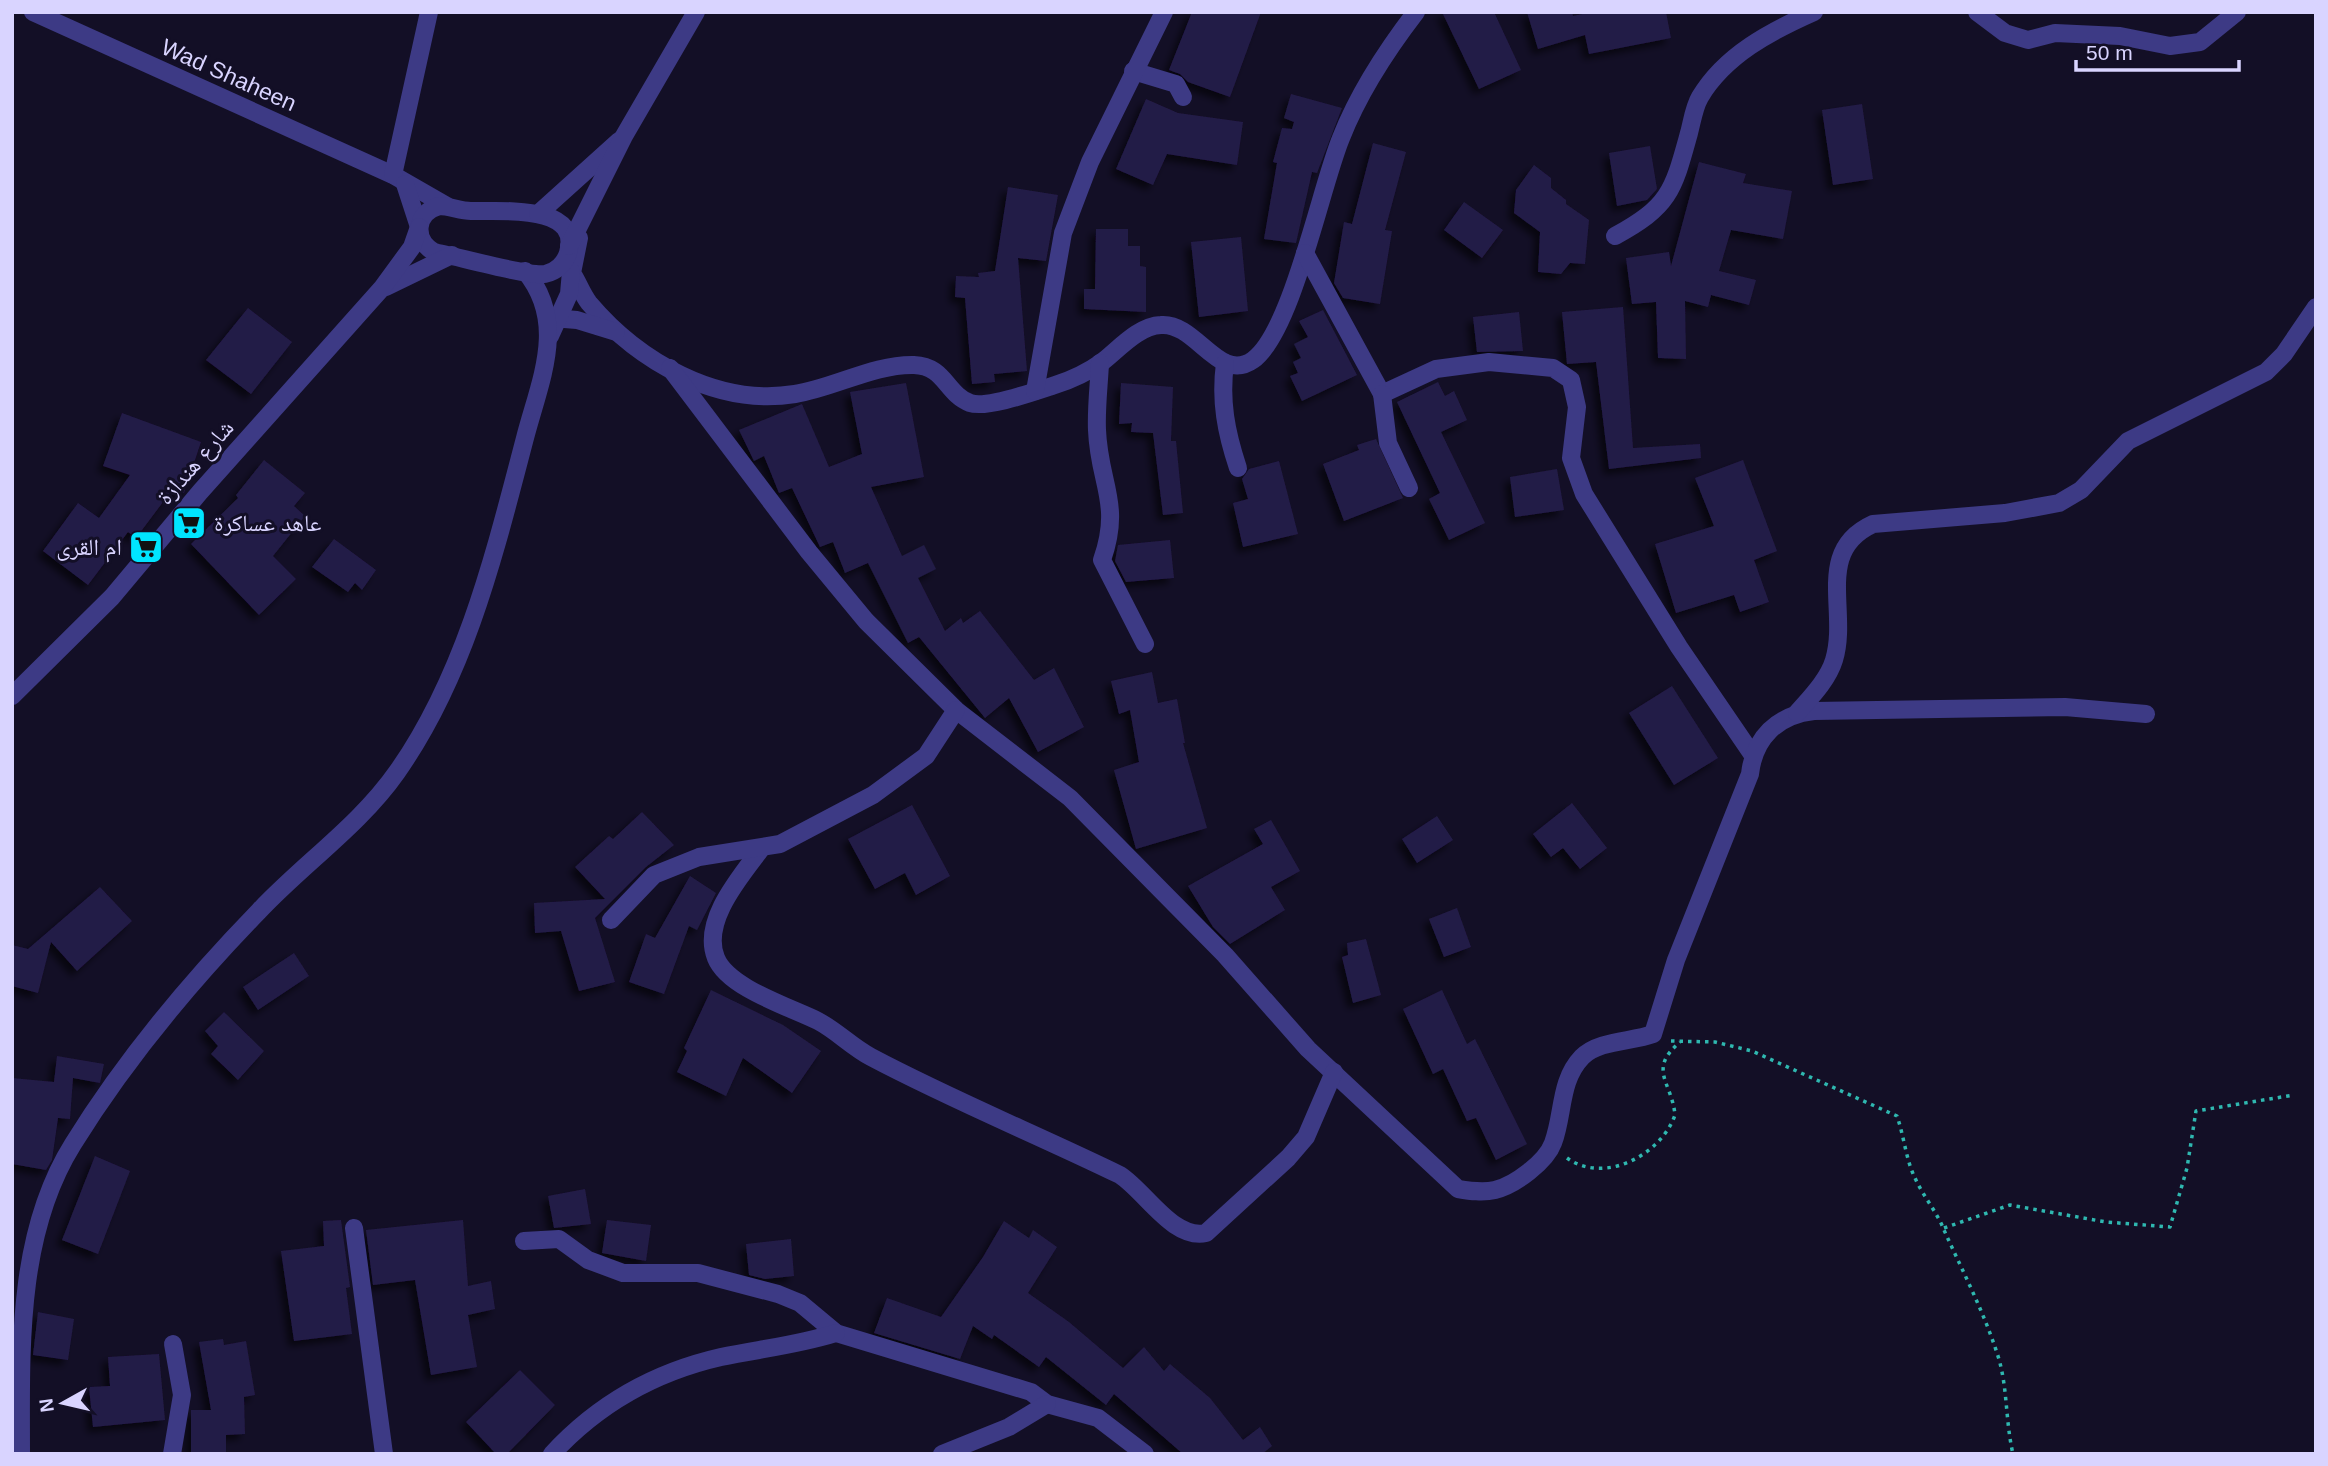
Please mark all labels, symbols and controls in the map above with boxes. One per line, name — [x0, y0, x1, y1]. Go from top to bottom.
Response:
scale bar — [2076, 28, 2239, 72]
street label: Wad Shaheen — [158, 34, 300, 116]
text: 50 m — [2086, 41, 2133, 64]
street label: شارع هندازة — [151, 415, 240, 511]
supermarket icon: عاهد عساكرة — [170, 504, 208, 542]
place label: عاهد عساكرة — [214, 510, 322, 536]
supermarket icon: ام القرى — [127, 528, 165, 566]
place label: ام القرى — [56, 534, 122, 563]
north arrow — [28, 1368, 98, 1438]
text: N — [35, 1397, 58, 1414]

